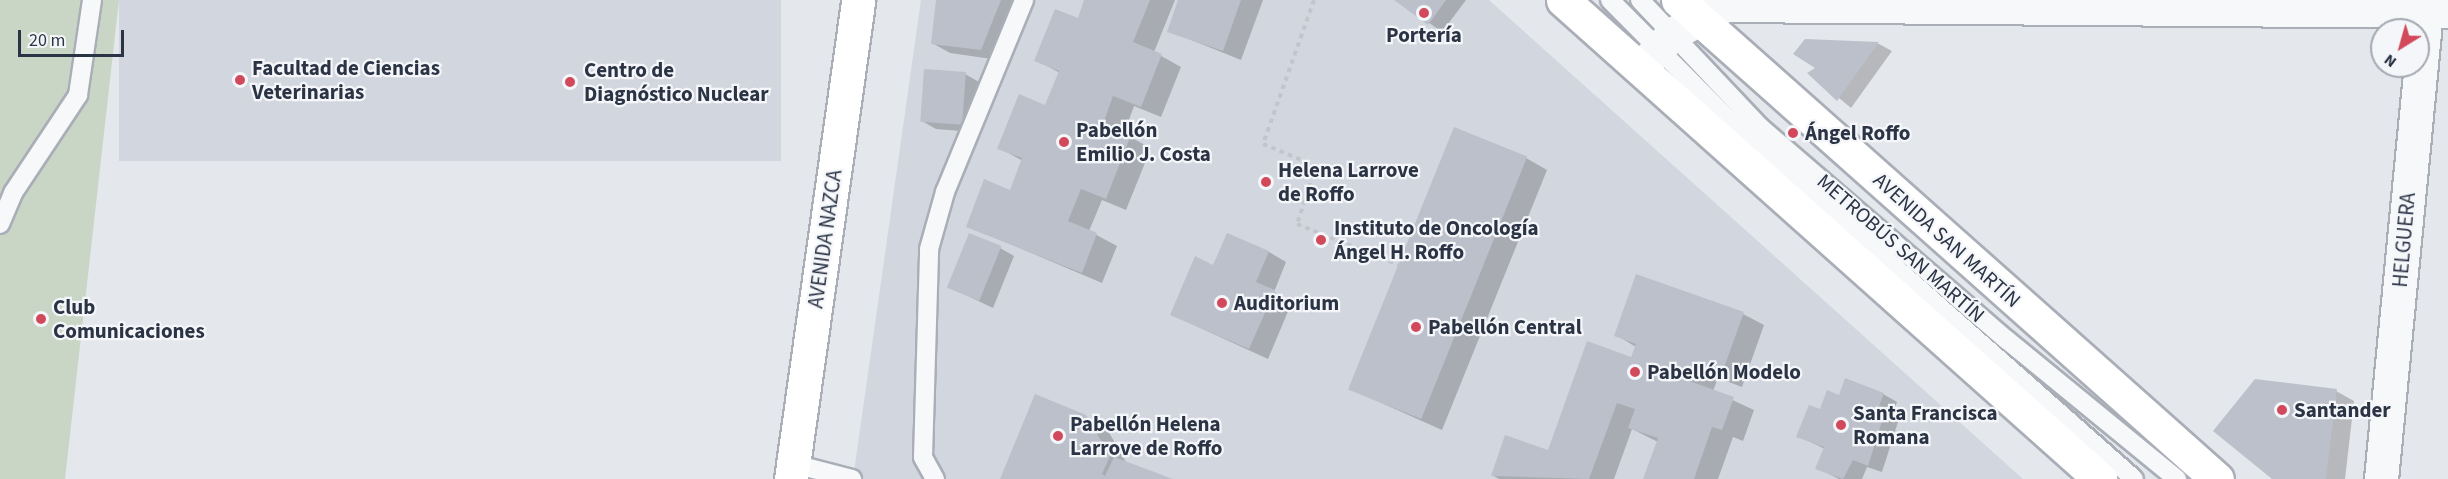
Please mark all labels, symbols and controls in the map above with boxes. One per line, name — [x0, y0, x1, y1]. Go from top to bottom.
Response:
marker: Portería — [1417, 6, 1431, 20]
scale bar — [21, 18, 128, 56]
north arrow — [2370, 18, 2430, 78]
place label: Portería — [1386, 22, 1462, 48]
text: 20 m — [29, 28, 65, 53]
text: N — [2380, 49, 2401, 73]
place label: Facultad de Ciencias Veterinarias — [252, 55, 440, 105]
place label: Centro de Diagnóstico Nuclear — [584, 57, 769, 107]
marker: Facultad de Ciencias Veterinarias — [233, 73, 247, 87]
marker: Centro de Diagnóstico Nuclear — [561, 73, 579, 91]
place label: Pabellón Emilio J. Costa — [1076, 117, 1211, 167]
place label: Ángel Roffo — [1805, 120, 1910, 146]
marker: Ángel Roffo — [1786, 126, 1800, 140]
marker: Pabellón Emilio J. Costa — [1057, 135, 1071, 149]
place label: Helena Larrove de Roffo — [1278, 157, 1419, 207]
street label: AVENIDA SAN MARTÍN — [1868, 167, 2026, 313]
street label: AVENIDA NAZCA — [803, 168, 847, 310]
street label: METROBÚS SAN MARTÍN — [1812, 168, 1990, 328]
marker: Helena Larrove de Roffo — [1259, 175, 1273, 189]
street label: HELGUERA — [2387, 191, 2421, 289]
place label: Instituto de Oncología Ángel H. Roffo — [1334, 215, 1539, 265]
marker: Instituto de Oncología Ángel H. Roffo — [1312, 231, 1330, 249]
place label: Auditorium — [1234, 290, 1339, 316]
place label: Club Comunicaciones — [53, 294, 205, 344]
marker: Auditorium — [1215, 296, 1229, 310]
marker: Club Comunicaciones — [34, 312, 48, 326]
place label: Pabellón Central — [1428, 314, 1582, 340]
marker: Pabellón Central — [1409, 320, 1423, 334]
place label: Pabellón Modelo — [1647, 359, 1801, 385]
marker: Pabellón Modelo — [1628, 365, 1642, 379]
place label: Santander — [2294, 397, 2391, 423]
place label: Santa Francisca Romana — [1853, 400, 1998, 450]
marker: Santander — [2275, 403, 2289, 417]
place label: Pabellón Helena Larrove de Roffo — [1070, 411, 1222, 461]
marker: Santa Francisca Romana — [1834, 418, 1848, 432]
marker: Pabellón Helena Larrove de Roffo — [1051, 429, 1065, 443]

